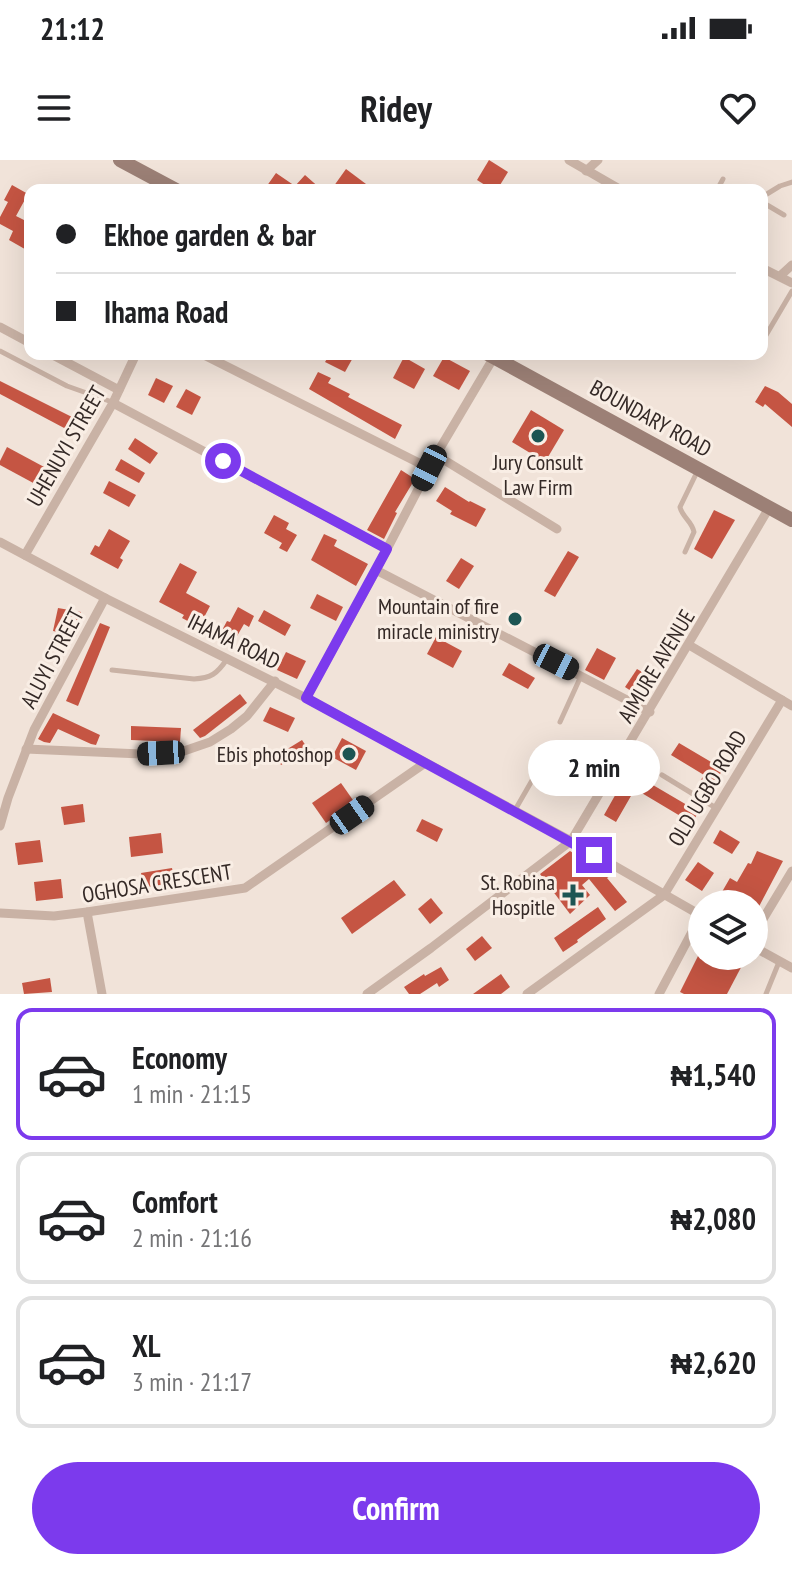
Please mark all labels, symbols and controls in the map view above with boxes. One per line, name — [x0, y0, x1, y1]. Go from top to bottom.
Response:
text: 21:12 — [40, 9, 105, 48]
text: Ridey — [360, 85, 432, 132]
icon: menu — [32, 86, 76, 130]
icon: heart — [716, 86, 760, 130]
text: Ekhoe garden & bar — [104, 215, 316, 254]
text: Ihama Road — [104, 292, 228, 331]
street label: BOUNDARY ROAD — [585, 373, 717, 463]
street label: UHENUYI STREET — [20, 381, 112, 511]
marker: Jury Consult Law Firm — [529, 427, 547, 445]
car — [407, 441, 451, 495]
route start — [205, 443, 241, 479]
place label: Jury Consult Law Firm — [492, 448, 583, 501]
place label: Mountain of fire miracle ministry — [377, 592, 500, 645]
street label: ALUYI STREET — [14, 603, 90, 713]
street label: AIMURE AVENUE — [611, 604, 701, 728]
street label: IHAMA ROAD — [183, 607, 285, 675]
marker: Mountain of fire miracle ministry — [506, 610, 524, 628]
car — [529, 640, 583, 684]
street label: OLD UGBO ROAD — [661, 725, 753, 851]
callout: 2 min — [528, 739, 660, 795]
car — [136, 740, 186, 766]
place label: Ebis photoshop — [217, 740, 333, 768]
marker: Ebis photoshop — [340, 745, 358, 763]
text: 2 min — [568, 751, 620, 784]
car — [325, 791, 379, 839]
route end — [576, 837, 612, 873]
street label: OGHOSA CRESCENT — [80, 857, 234, 909]
place label: St. Robina Hospitle — [480, 868, 555, 921]
marker: St. Robina Hospitle — [562, 884, 584, 906]
map controls — [688, 890, 768, 970]
button: layers — [688, 890, 768, 970]
icon: car — [36, 1038, 108, 1110]
text: Economy — [132, 1038, 227, 1077]
text: ₦1,540 — [670, 1055, 756, 1094]
text: 1 min · 21:15 — [132, 1077, 252, 1110]
icon: car — [36, 1182, 108, 1254]
text: Comfort — [132, 1182, 218, 1221]
text: ₦2,080 — [670, 1199, 756, 1238]
text: 2 min · 21:16 — [132, 1221, 252, 1254]
icon: car — [36, 1326, 108, 1398]
text: XL — [132, 1326, 161, 1365]
text: ₦2,620 — [670, 1343, 756, 1382]
text: 3 min · 21:17 — [132, 1365, 252, 1398]
button: Confirm — [32, 1462, 760, 1554]

